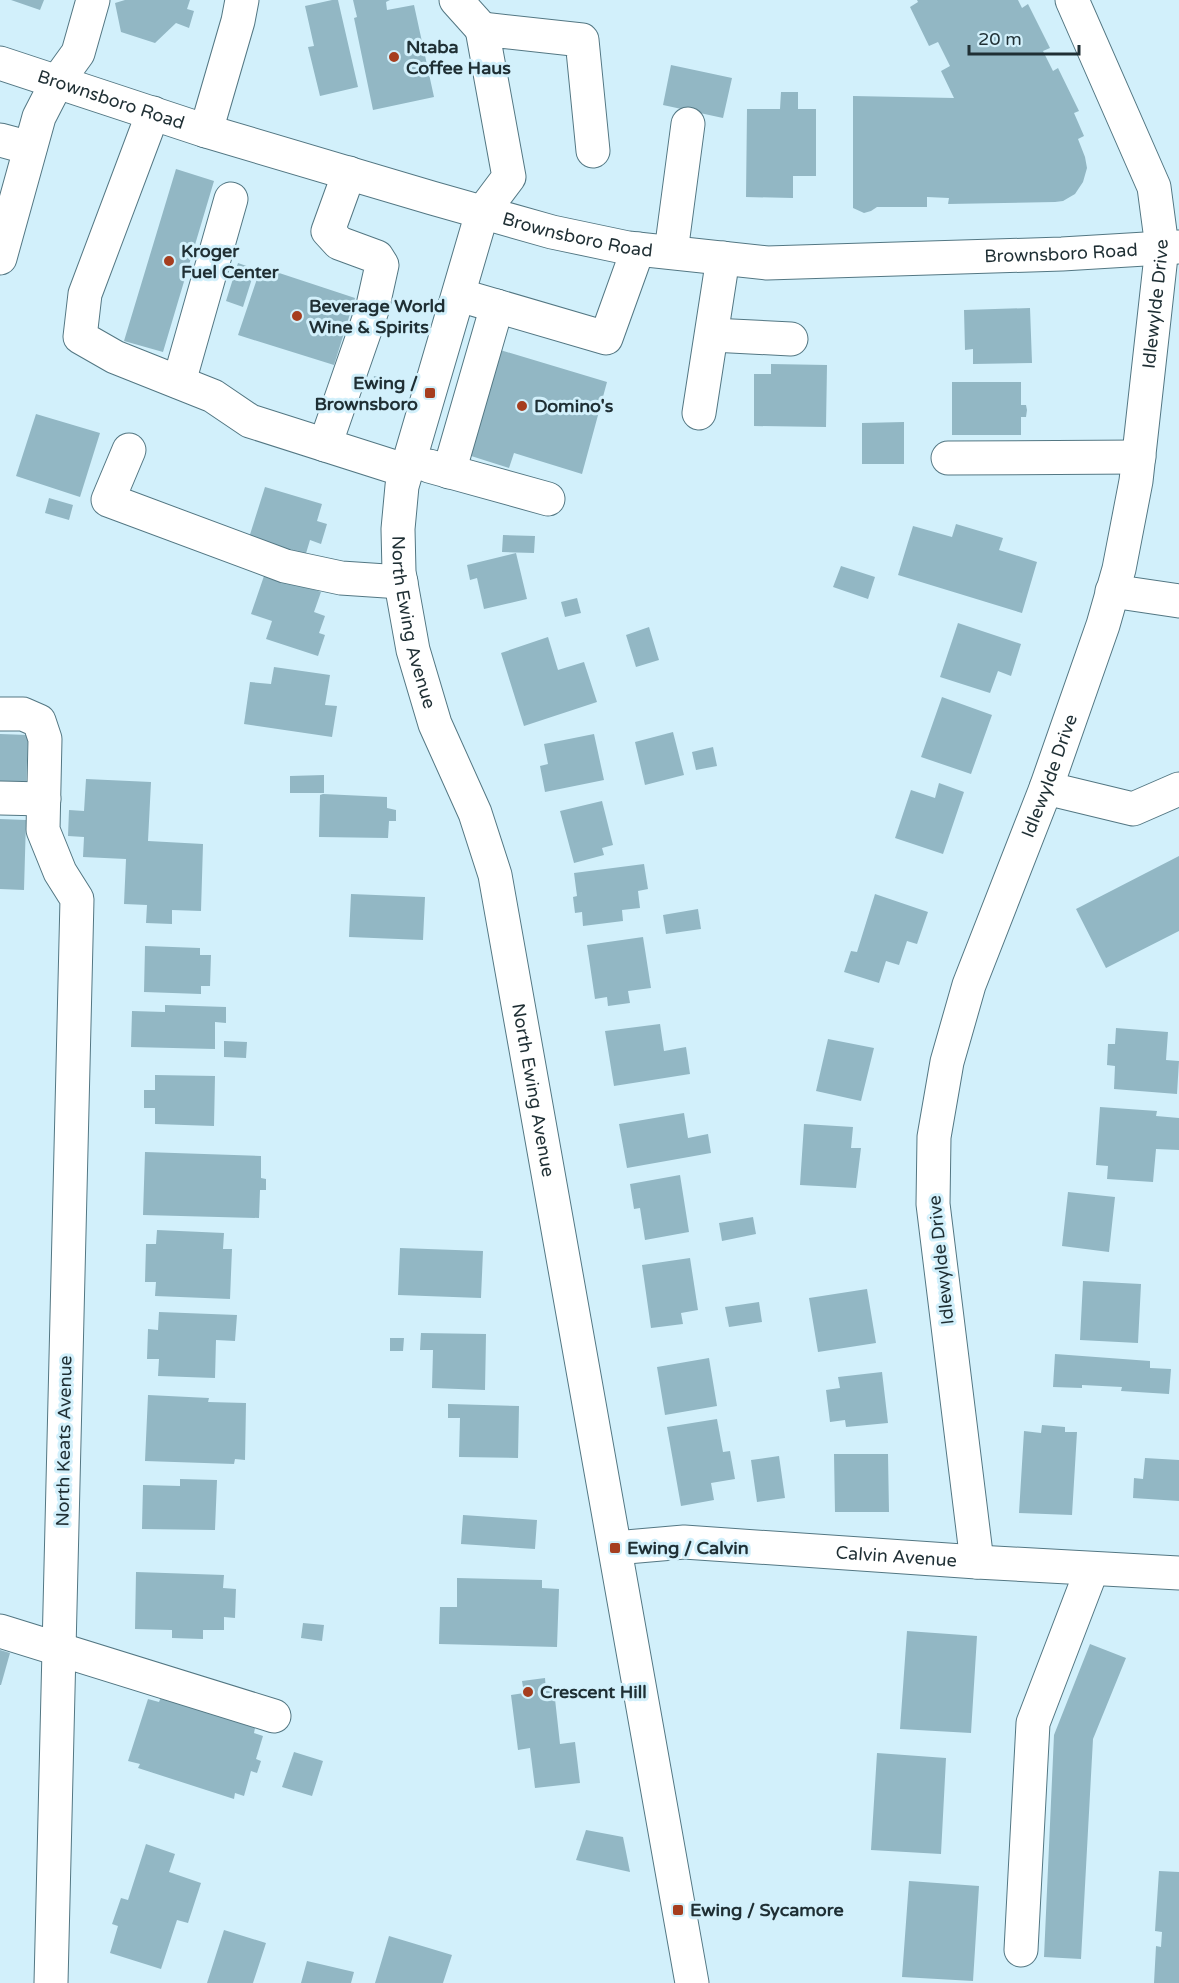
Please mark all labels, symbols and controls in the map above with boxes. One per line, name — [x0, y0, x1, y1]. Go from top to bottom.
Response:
scale bar — [969, 18, 1078, 56]
text: 20 m — [978, 28, 1022, 50]
place label: Ntaba Coffee Haus — [406, 36, 511, 79]
marker: Ntaba Coffee Haus — [387, 50, 401, 64]
street label: Brownsboro Road — [35, 65, 187, 134]
street label: Brownsboro Road — [500, 207, 654, 262]
street label: Brownsboro Road — [984, 238, 1138, 267]
street label: Idlewylde Drive — [1138, 238, 1173, 370]
place label: Kroger Fuel Center — [181, 240, 280, 283]
marker: Kroger Fuel Center — [162, 254, 176, 268]
place label: Beverage World Wine & Spirits — [309, 295, 445, 338]
marker: Beverage World Wine & Spirits — [290, 309, 304, 323]
place label: Ewing / Brownsboro — [314, 372, 418, 415]
marker: Ewing / Brownsboro — [423, 386, 437, 400]
place label: Domino's — [534, 395, 614, 417]
marker: Domino's — [515, 399, 529, 413]
street label: North Ewing Avenue — [387, 535, 441, 711]
street label: Idlewylde Drive — [1017, 711, 1082, 841]
street label: North Ewing Avenue — [507, 1002, 559, 1179]
street label: Idlewylde Drive — [923, 1194, 959, 1326]
street label: North Keats Avenue — [52, 1355, 76, 1527]
place label: Ewing / Calvin — [627, 1537, 749, 1559]
marker: Ewing / Calvin — [608, 1541, 622, 1555]
street label: Calvin Avenue — [835, 1541, 957, 1572]
place label: Crescent Hill — [540, 1681, 647, 1703]
marker: Crescent Hill — [521, 1685, 535, 1699]
place label: Ewing / Sycamore — [690, 1899, 844, 1921]
marker: Ewing / Sycamore — [671, 1903, 685, 1917]

